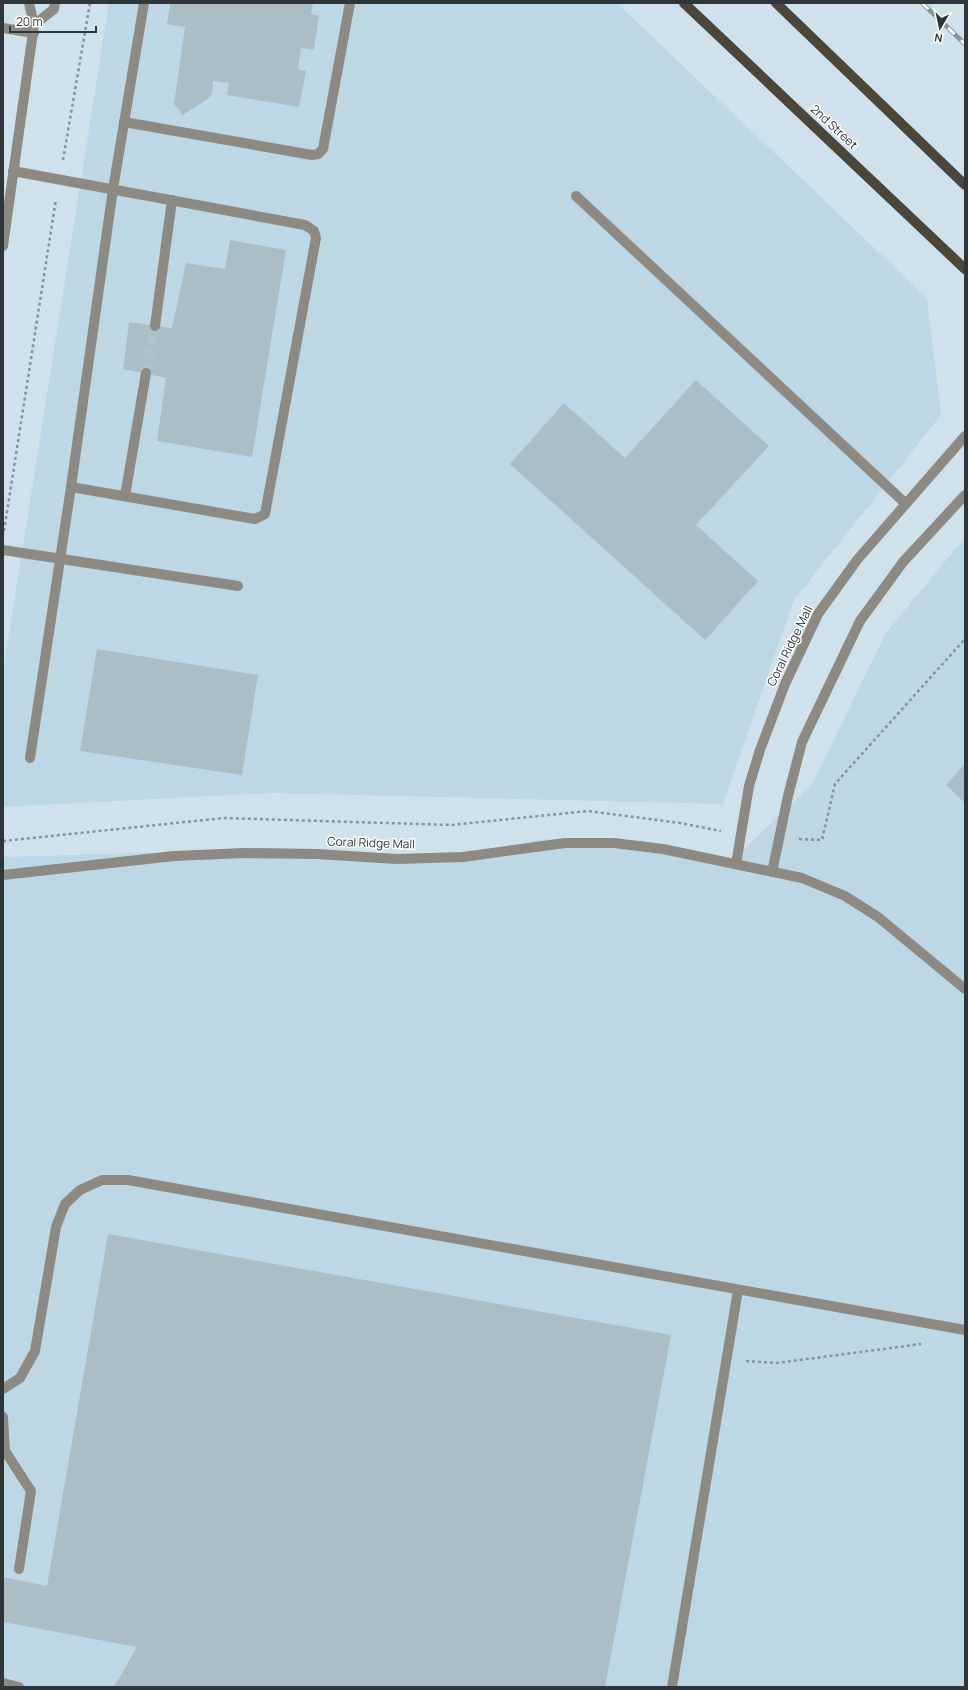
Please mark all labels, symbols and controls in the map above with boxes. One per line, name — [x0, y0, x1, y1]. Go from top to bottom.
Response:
scale bar — [10, 8, 96, 34]
north arrow — [920, 8, 960, 48]
text: 20 m — [16, 13, 43, 30]
text: N — [933, 30, 943, 46]
street label: 2nd Street — [807, 100, 862, 153]
street label: Coral Ridge Mall — [763, 603, 816, 689]
street label: Coral Ridge Mall — [327, 832, 415, 853]

